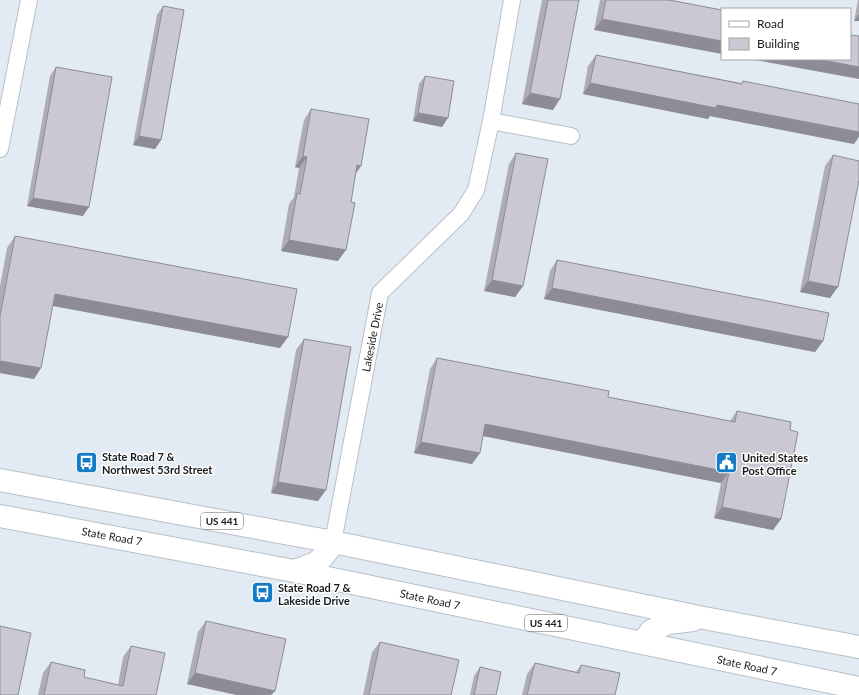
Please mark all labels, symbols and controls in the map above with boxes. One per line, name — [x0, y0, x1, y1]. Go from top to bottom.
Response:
legend — [721, 8, 851, 60]
text: Road — [757, 16, 784, 31]
text: Building — [757, 36, 800, 51]
street label: Lakeside Drive — [359, 301, 385, 373]
bus stop icon: State Road 7 & Northwest 53rd Street — [74, 449, 100, 475]
place label: State Road 7 & Northwest 53rd Street — [102, 450, 213, 476]
public building icon: United States Post Office — [714, 450, 740, 476]
place label: United States Post Office — [742, 451, 808, 477]
road number: US 441 — [201, 513, 243, 529]
street label: State Road 7 — [81, 524, 143, 548]
bus stop icon: State Road 7 & Lakeside Drive — [249, 580, 275, 606]
place label: State Road 7 & Lakeside Drive — [278, 581, 351, 607]
street label: State Road 7 — [399, 586, 461, 612]
road number: US 441 — [525, 615, 567, 631]
street label: State Road 7 — [716, 652, 778, 678]

